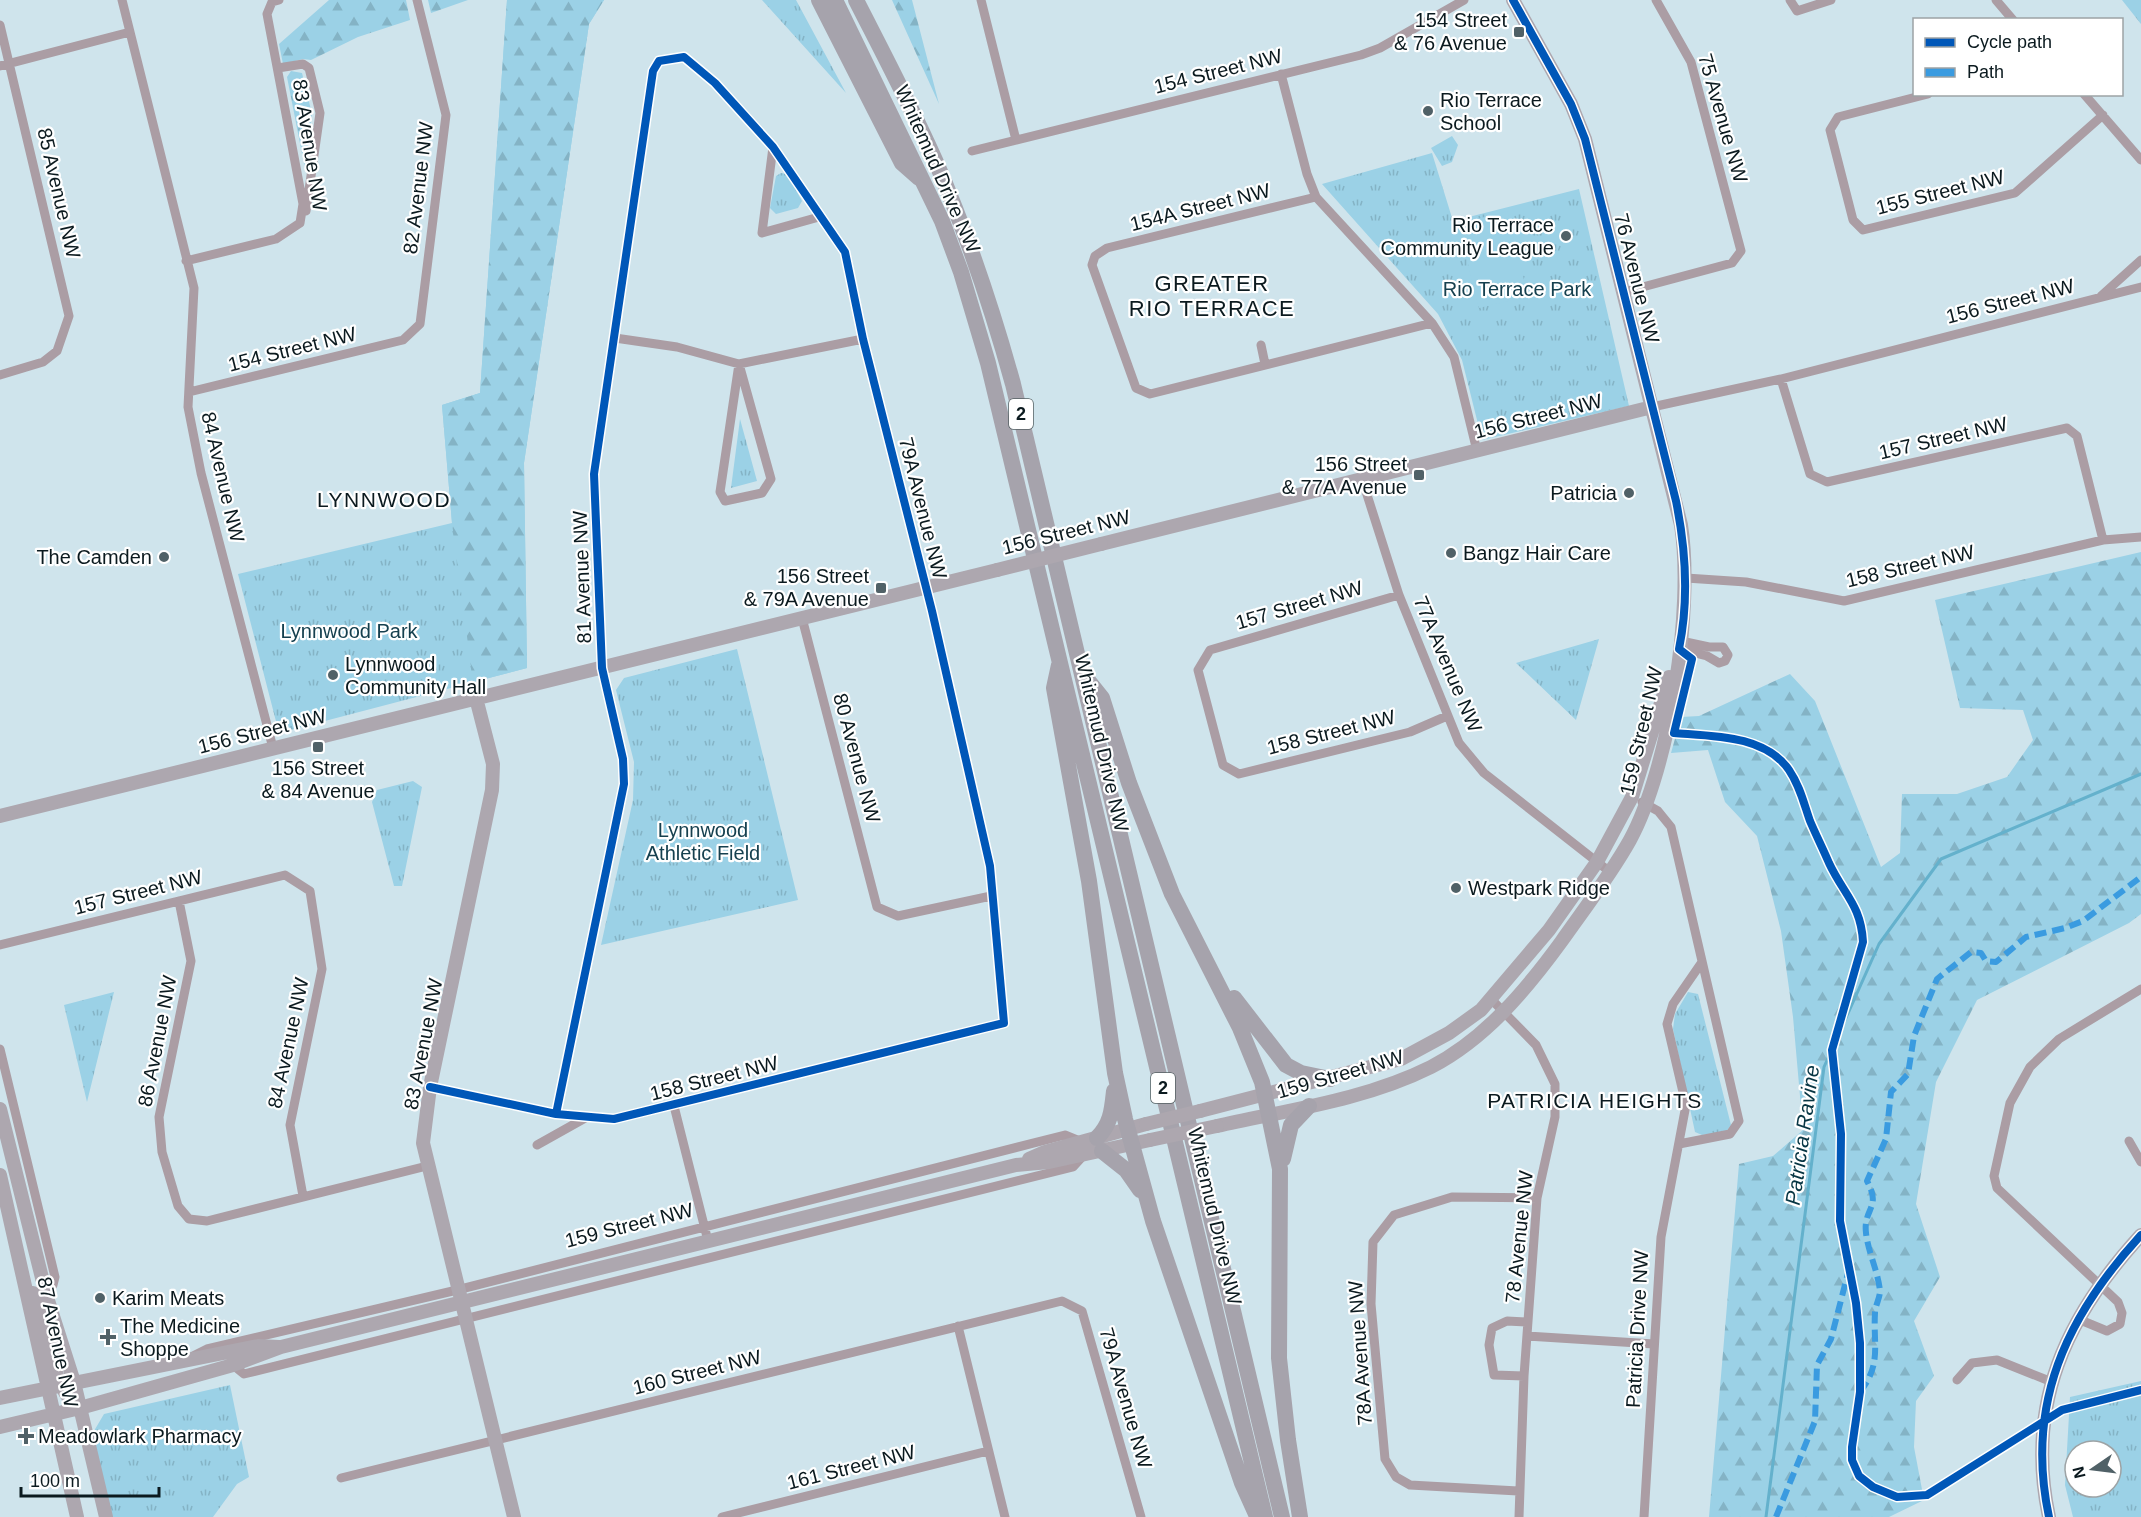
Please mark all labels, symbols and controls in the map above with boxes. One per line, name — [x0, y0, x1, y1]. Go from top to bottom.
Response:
place label: 154 Street & 76 Avenue — [1394, 9, 1507, 54]
legend — [1913, 18, 2123, 96]
marker: 154 Street & 76 Avenue — [1512, 25, 1526, 39]
text: Cycle path — [1967, 32, 2052, 52]
street label: 154 Street NW — [1152, 44, 1284, 98]
street label: 75 Avenue NW — [1694, 51, 1752, 185]
text: Path — [1967, 62, 2004, 82]
street label: 83 Avenue NW — [289, 78, 331, 213]
street label: Whitemud Drive NW — [891, 82, 985, 256]
place label: Rio Terrace School — [1440, 89, 1542, 134]
marker: Rio Terrace School — [1421, 104, 1435, 118]
street label: 82 Avenue NW — [399, 121, 437, 255]
street label: 85 Avenue NW — [33, 126, 85, 260]
street label: 155 Street NW — [1874, 165, 2006, 219]
street label: 154A Street NW — [1128, 179, 1272, 235]
street label: 76 Avenue NW — [1610, 211, 1664, 345]
place label: Rio Terrace Community League — [1381, 214, 1554, 259]
marker: Rio Terrace Community League — [1559, 229, 1573, 243]
district label: GREATER RIO TERRACE — [1129, 271, 1295, 321]
street label: 156 Street NW — [1944, 274, 2076, 328]
park label: Rio Terrace Park — [1443, 278, 1592, 300]
street label: 154 Street NW — [226, 322, 358, 376]
street label: 156 Street NW — [1472, 389, 1604, 443]
road number: 2 — [1009, 399, 1033, 429]
street label: 84 Avenue NW — [197, 410, 249, 544]
street label: 157 Street NW — [1877, 413, 2009, 463]
street label: 79A Avenue NW — [895, 435, 951, 581]
place label: 156 Street & 77A Avenue — [1282, 453, 1407, 498]
marker: 156 Street & 77A Avenue — [1412, 468, 1426, 482]
place label: Patricia — [1550, 482, 1618, 504]
marker: Patricia — [1622, 486, 1636, 500]
district label: LYNNWOOD — [317, 488, 451, 511]
street label: 156 Street NW — [1000, 505, 1132, 559]
street label: 81 Avenue NW — [569, 510, 595, 644]
street label: 158 Street NW — [1844, 541, 1976, 591]
place label: Bangz Hair Care — [1463, 542, 1611, 564]
place label: The Camden — [36, 546, 152, 568]
marker: Bangz Hair Care — [1444, 546, 1458, 560]
marker: The Camden — [157, 550, 171, 564]
place label: 156 Street & 79A Avenue — [744, 565, 869, 610]
street label: 157 Street NW — [1233, 576, 1365, 634]
marker: 156 Street & 79A Avenue — [874, 581, 888, 595]
street label: 77A Avenue NW — [1409, 593, 1487, 735]
park label: Lynnwood Park — [280, 620, 419, 642]
street label: Whitemud Drive NW — [1071, 652, 1133, 834]
place label: Lynnwood Community Hall — [345, 653, 486, 698]
street label: 159 Street NW — [1616, 665, 1666, 797]
marker: Lynnwood Community Hall — [326, 668, 340, 682]
street label: 80 Avenue NW — [829, 691, 885, 825]
street label: 156 Street NW — [196, 704, 328, 758]
street label: 158 Street NW — [1265, 705, 1397, 759]
marker: 156 Street & 84 Avenue — [311, 740, 325, 754]
place label: 156 Street & 84 Avenue — [261, 757, 375, 802]
park label: Lynnwood Athletic Field — [646, 819, 760, 864]
street label: 157 Street NW — [72, 865, 204, 919]
place label: Westpark Ridge — [1468, 877, 1610, 899]
marker: Westpark Ridge — [1449, 881, 1463, 895]
street label: 86 Avenue NW — [134, 973, 181, 1108]
street label: 84 Avenue NW — [263, 976, 313, 1110]
street label: 83 Avenue NW — [400, 976, 447, 1111]
street label: 159 Street NW — [1274, 1045, 1406, 1103]
street label: 158 Street NW — [648, 1051, 780, 1105]
water label: Patricia Ravine — [1781, 1063, 1823, 1207]
road number: 2 — [1151, 1073, 1175, 1103]
district label: PATRICIA HEIGHTS — [1487, 1089, 1703, 1112]
street label: Whitemud Drive NW — [1184, 1125, 1246, 1307]
street label: 78 Avenue NW — [1501, 1170, 1537, 1304]
street label: 159 Street NW — [563, 1198, 695, 1252]
street label: Patricia Drive NW — [1622, 1250, 1652, 1408]
street label: 87 Avenue NW — [33, 1275, 83, 1409]
street label: 78A Avenue NW — [1344, 1280, 1376, 1426]
place label: Karim Meats — [112, 1287, 224, 1309]
marker: Karim Meats — [93, 1291, 107, 1305]
place label: The Medicine Shoppe — [120, 1315, 240, 1360]
street label: 79A Avenue NW — [1095, 1325, 1157, 1471]
marker: The Medicine Shoppe — [101, 1330, 115, 1344]
street label: 160 Street NW — [631, 1345, 763, 1399]
place label: Meadowlark Pharmacy — [38, 1425, 241, 1447]
marker: Meadowlark Pharmacy — [19, 1429, 33, 1443]
north arrow — [2063, 1439, 2123, 1499]
street label: 161 Street NW — [785, 1440, 917, 1494]
scale bar — [21, 1460, 159, 1498]
text: N — [2069, 1465, 2089, 1480]
text: 100 m — [30, 1471, 80, 1491]

